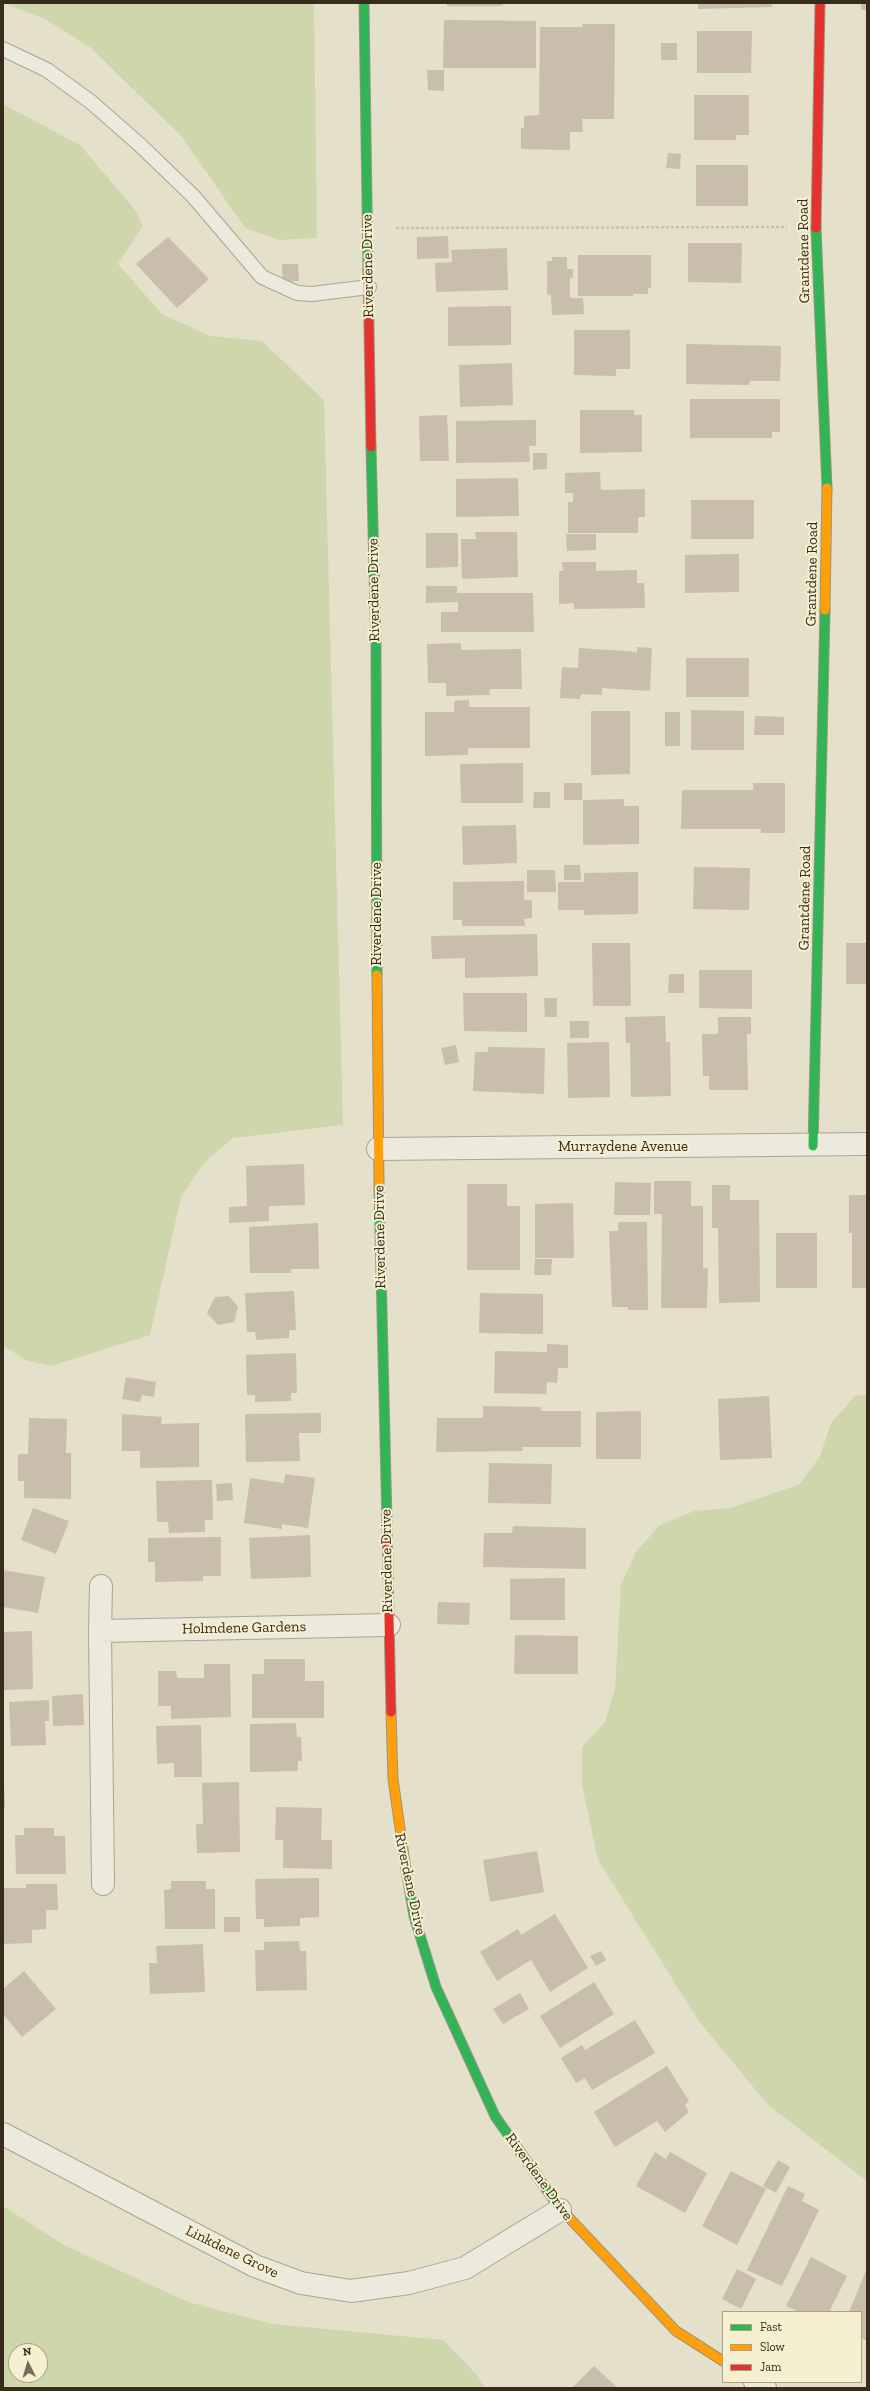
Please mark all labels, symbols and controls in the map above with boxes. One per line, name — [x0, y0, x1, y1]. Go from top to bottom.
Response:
street label: Grantdene Road — [794, 199, 814, 303]
street label: Riverdene Drive — [358, 214, 378, 318]
street label: Grantdene Road — [802, 522, 822, 626]
street label: Riverdene Drive — [364, 538, 384, 642]
street label: Grantdene Road — [795, 846, 815, 950]
street label: Riverdene Drive — [368, 862, 386, 966]
street label: Murraydene Avenue — [558, 1138, 688, 1156]
street label: Riverdene Drive — [370, 1185, 390, 1289]
street label: Riverdene Drive — [377, 1509, 397, 1613]
street label: Holmdene Gardens — [182, 1618, 306, 1638]
street label: Riverdene Drive — [390, 1831, 430, 1937]
street label: Riverdene Drive — [501, 2130, 577, 2224]
street label: Linkdene Grove — [182, 2222, 282, 2282]
legend — [722, 2311, 862, 2383]
text: Fast — [760, 2320, 782, 2334]
text: Slow — [760, 2340, 785, 2354]
north arrow — [8, 2343, 48, 2383]
text: N — [22, 2345, 32, 2358]
text: Jam — [760, 2360, 781, 2374]

